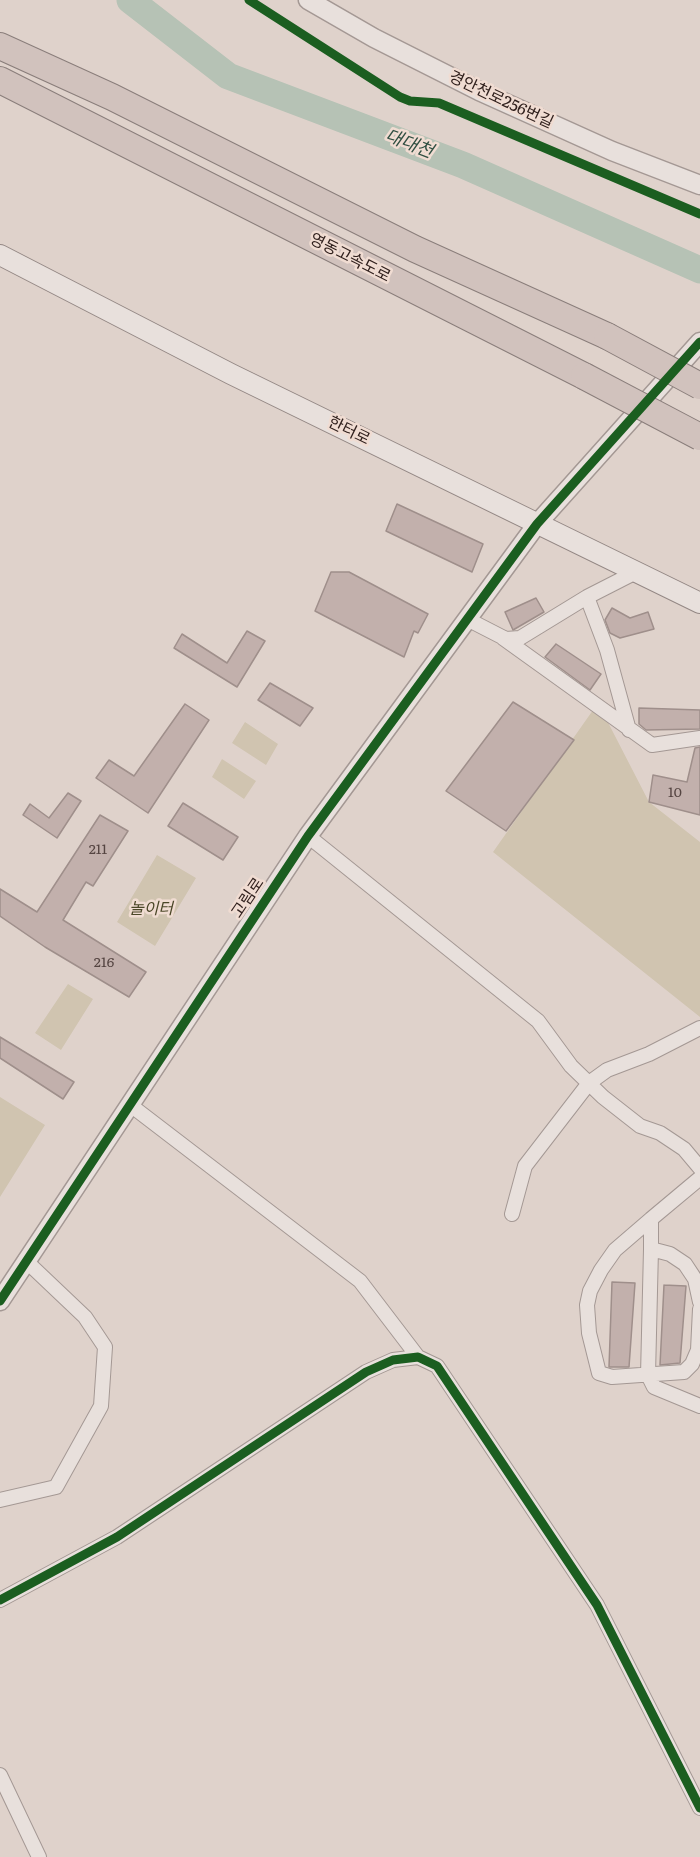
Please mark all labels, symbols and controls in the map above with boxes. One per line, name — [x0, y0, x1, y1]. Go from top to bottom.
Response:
street label: 경안천로256번길 — [446, 67, 556, 133]
water label: 대대천 — [382, 125, 436, 163]
street label: 영동고속도로 — [306, 229, 394, 287]
street label: 한터로 — [325, 413, 373, 449]
house number: 10 — [668, 785, 682, 801]
house number: 211 — [89, 842, 107, 858]
street label: 고림로 — [228, 874, 268, 922]
park label: 놀이터 — [129, 899, 173, 919]
house number: 216 — [94, 955, 114, 971]

